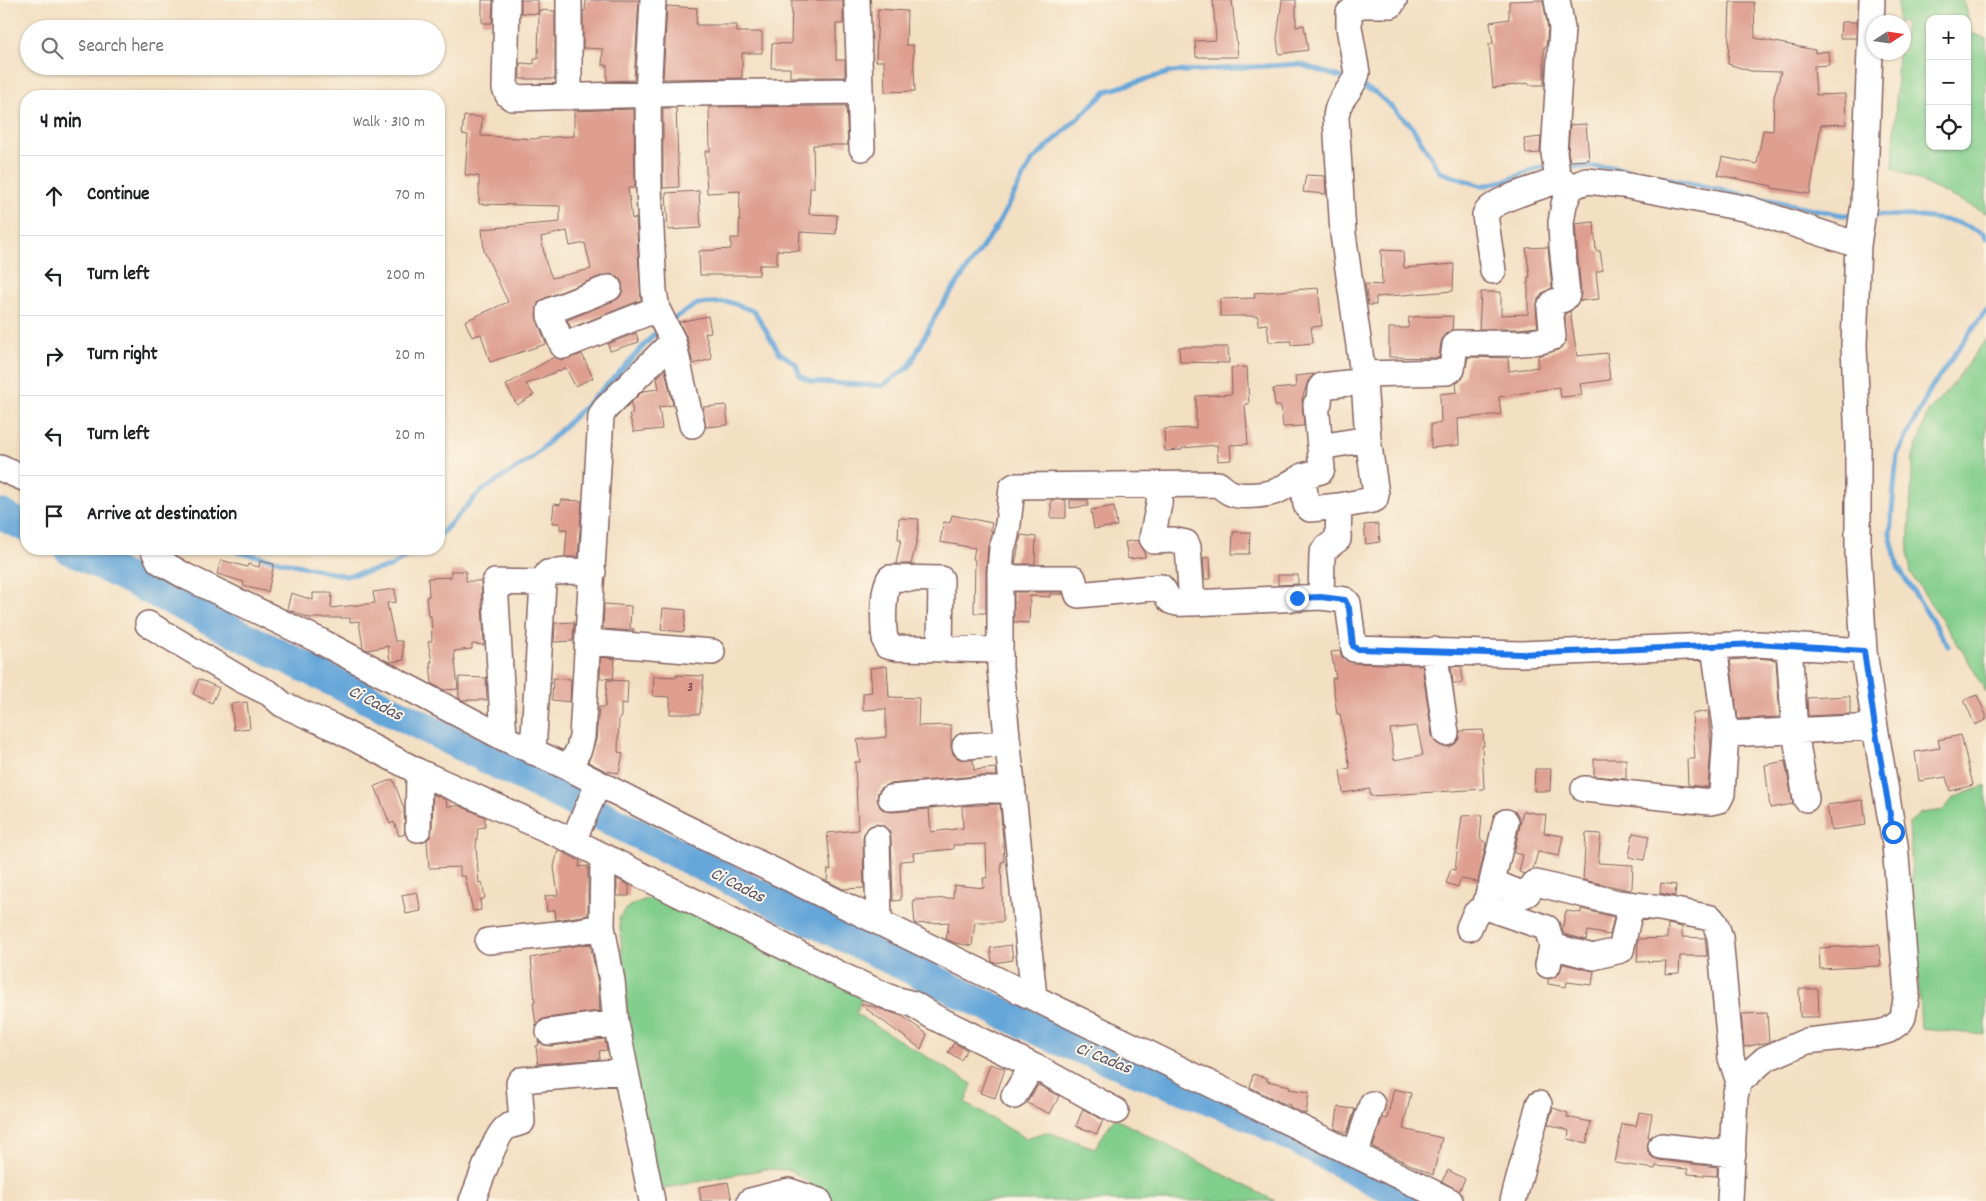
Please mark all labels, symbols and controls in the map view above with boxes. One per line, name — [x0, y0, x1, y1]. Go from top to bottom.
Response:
north arrow — [1866, 15, 1911, 60]
map controls — [1926, 15, 1971, 150]
button: + — [1926, 15, 1971, 60]
search box — [20, 20, 445, 75]
icon: search — [38, 34, 66, 62]
text: Search here — [78, 34, 164, 61]
button: − — [1926, 60, 1971, 105]
button: locate — [1926, 105, 1971, 150]
text: 4 min — [40, 108, 82, 138]
text: Walk · 310 m — [353, 111, 425, 134]
icon: ahead — [40, 182, 68, 210]
text: Continue — [87, 182, 149, 209]
text: 70 m — [395, 184, 425, 207]
icon: left — [40, 262, 68, 290]
text: Turn left — [87, 262, 150, 289]
text: 200 m — [386, 264, 425, 287]
icon: right — [40, 342, 68, 370]
text: Turn right — [87, 342, 158, 369]
text: 20 m — [395, 344, 425, 367]
icon: left — [40, 422, 68, 450]
text: Turn left — [87, 422, 150, 449]
text: 20 m — [395, 424, 425, 447]
icon: arrive — [40, 502, 68, 530]
text: Arrive at destination — [87, 502, 237, 529]
route end — [1286, 587, 1309, 610]
house number: 3 — [687, 678, 693, 698]
water label: Ci Cadas — [343, 680, 407, 729]
route start — [1882, 821, 1905, 844]
water label: Ci Cadas — [705, 862, 769, 911]
water label: Ci Cadas — [1071, 1037, 1135, 1082]

